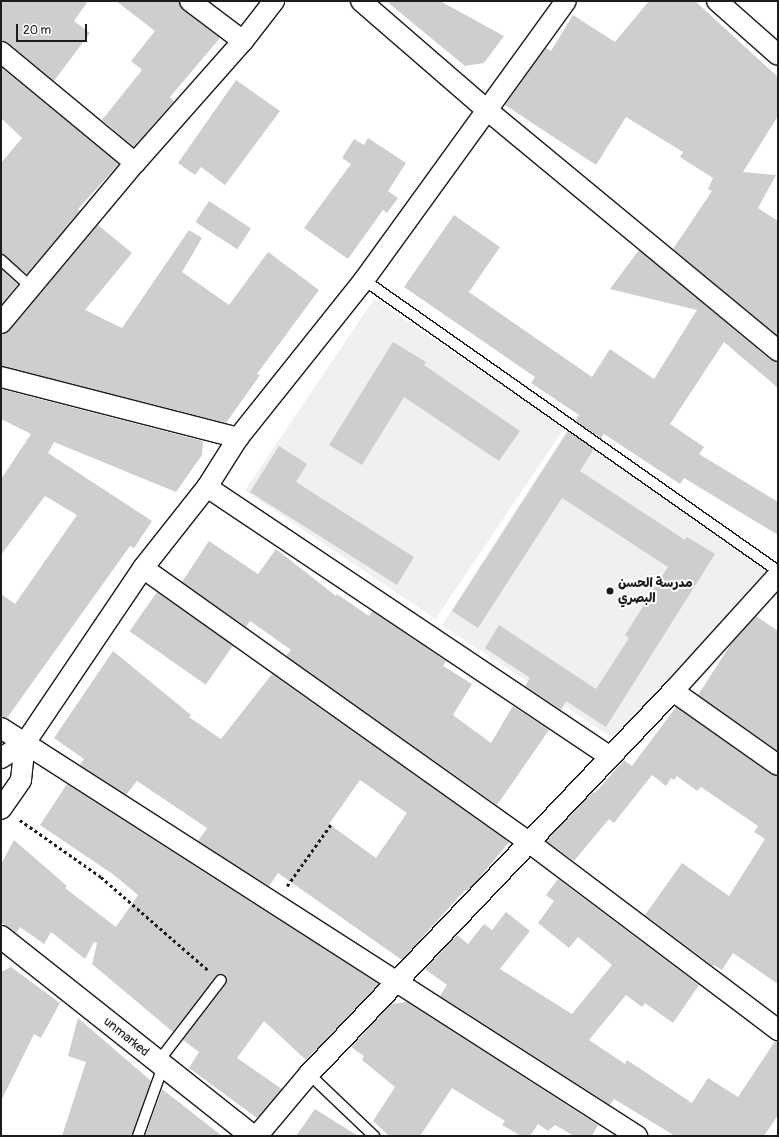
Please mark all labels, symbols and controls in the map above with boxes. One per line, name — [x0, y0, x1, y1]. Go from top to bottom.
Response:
scale bar — [18, 16, 89, 42]
text: 20 m — [23, 23, 51, 38]
place label: مدرسة الحسن البصري — [618, 576, 693, 607]
marker: مدرسة الحسن البصري — [605, 586, 615, 596]
street label: unmarked — [100, 1014, 152, 1060]

